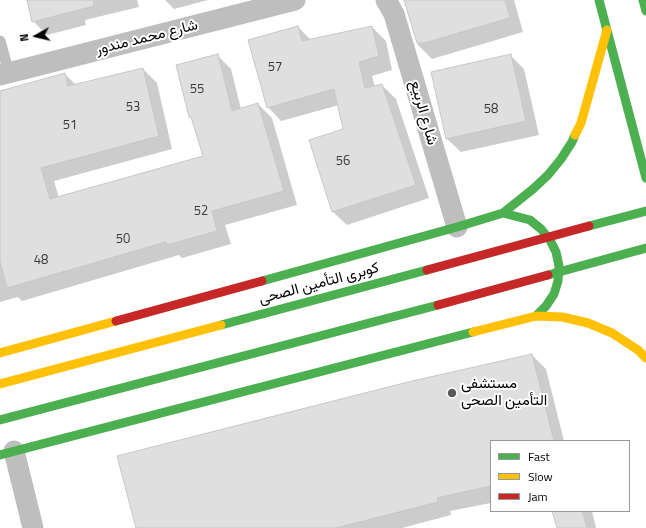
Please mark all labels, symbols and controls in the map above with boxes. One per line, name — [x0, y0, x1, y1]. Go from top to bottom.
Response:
north arrow — [16, 16, 56, 56]
street label: شارع محمد مندور — [94, 17, 200, 59]
text: N — [16, 33, 33, 43]
house number: 57 — [268, 60, 282, 76]
street label: شارع الربيع — [405, 79, 441, 147]
house number: 55 — [190, 82, 204, 98]
house number: 53 — [126, 100, 140, 116]
house number: 58 — [484, 102, 498, 118]
house number: 51 — [63, 118, 77, 134]
house number: 56 — [336, 154, 350, 170]
house number: 52 — [194, 204, 208, 220]
house number: 50 — [116, 232, 130, 248]
house number: 48 — [34, 253, 48, 269]
street label: كوبرى التأمين الصحى — [257, 259, 381, 309]
place label: مستشفى التأمين الصحى — [461, 375, 547, 410]
marker: مستشفى التأمين الصحى — [446, 387, 458, 399]
legend — [490, 440, 630, 512]
text: Fast — [528, 447, 550, 466]
text: Slow — [528, 467, 553, 486]
text: Jam — [528, 487, 548, 506]

